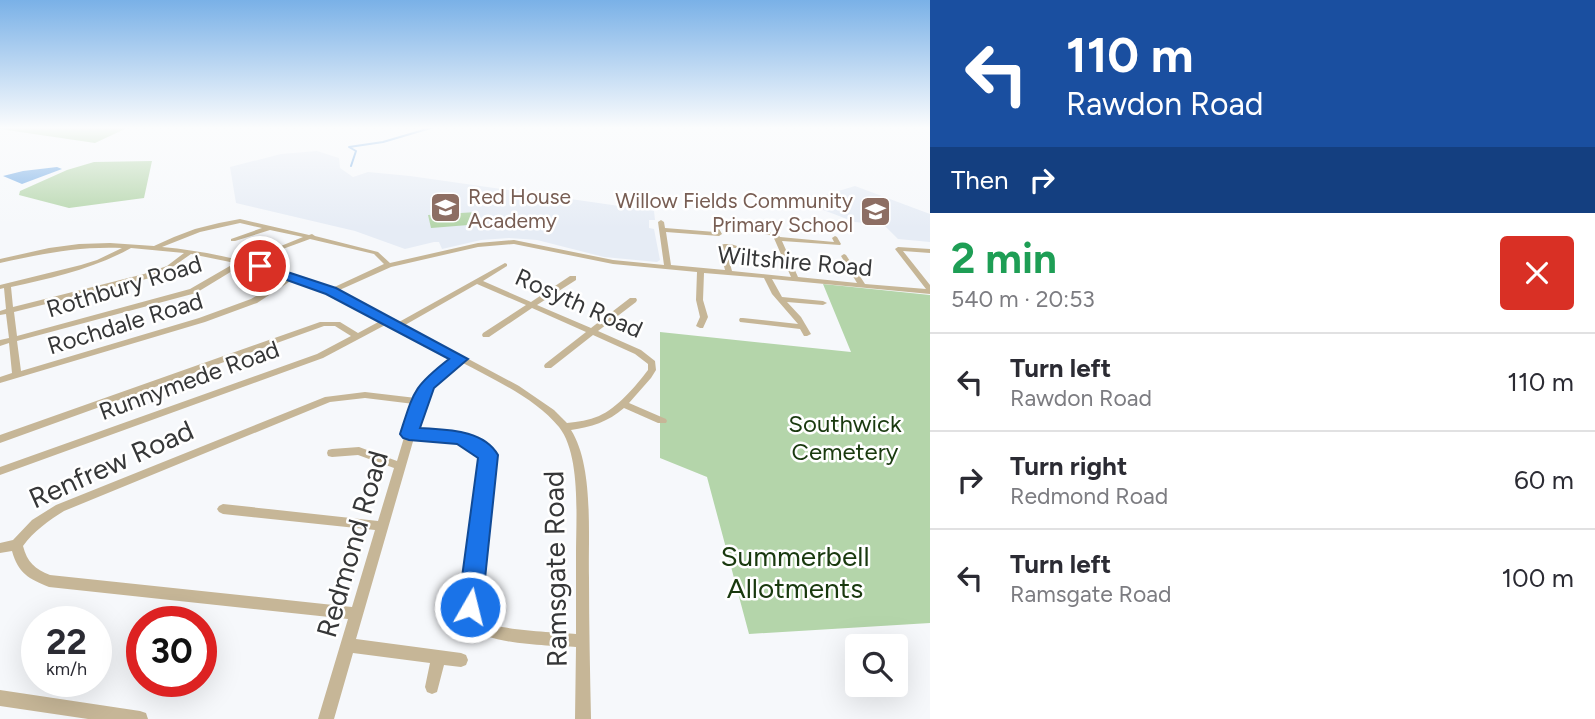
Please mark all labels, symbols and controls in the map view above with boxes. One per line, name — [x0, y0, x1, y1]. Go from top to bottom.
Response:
text: 110 m — [1066, 25, 1194, 84]
icon: left — [951, 28, 1042, 119]
text: Rawdon Road — [1066, 85, 1264, 123]
icon: right — [1023, 161, 1061, 199]
text: Then — [951, 164, 1009, 196]
place label: Red House Academy — [468, 184, 571, 233]
place label: Willow Fields Community Primary School — [615, 188, 853, 237]
school or university icon: Red House Academy — [428, 191, 462, 225]
school or university icon: Willow Fields Community Primary School — [859, 195, 893, 229]
text: 2 min — [951, 233, 1057, 284]
pin — [230, 236, 290, 296]
button: close — [1500, 236, 1574, 310]
street label: Wiltshire Road — [716, 240, 874, 282]
icon: arrive — [241, 247, 279, 285]
street label: Rothbury Road — [43, 249, 205, 323]
street label: Rosyth Road — [511, 262, 647, 344]
text: 540 m · 20:53 — [951, 285, 1095, 313]
street label: Rochdale Road — [44, 286, 206, 360]
street label: Runnymede Road — [95, 334, 283, 426]
text: Turn left — [1010, 352, 1111, 384]
icon: left — [951, 363, 989, 401]
text: 110 m — [1507, 366, 1574, 398]
text: Rawdon Road — [1010, 384, 1152, 412]
park label: Southwick Cemetery — [788, 409, 902, 466]
street label: Renfrew Road — [23, 413, 199, 515]
street label: Redmond Road — [309, 447, 395, 641]
text: Turn right — [1010, 450, 1127, 482]
icon: right — [951, 461, 989, 499]
text: 60 m — [1514, 464, 1574, 496]
street label: Ramsgate Road — [536, 470, 574, 668]
text: Redmond Road — [1010, 482, 1168, 510]
park label: Summerbell Allotments — [720, 539, 870, 605]
text: Turn left — [1010, 548, 1111, 580]
icon: left — [951, 559, 989, 597]
text: 100 m — [1501, 562, 1574, 594]
position arrow — [433, 570, 507, 644]
text: Ramsgate Road — [1010, 580, 1171, 608]
speed limit sign: 30 — [126, 606, 217, 697]
text: 22 — [46, 621, 87, 663]
map controls — [845, 634, 908, 697]
button: search — [845, 634, 908, 697]
text: km/h — [46, 658, 87, 680]

